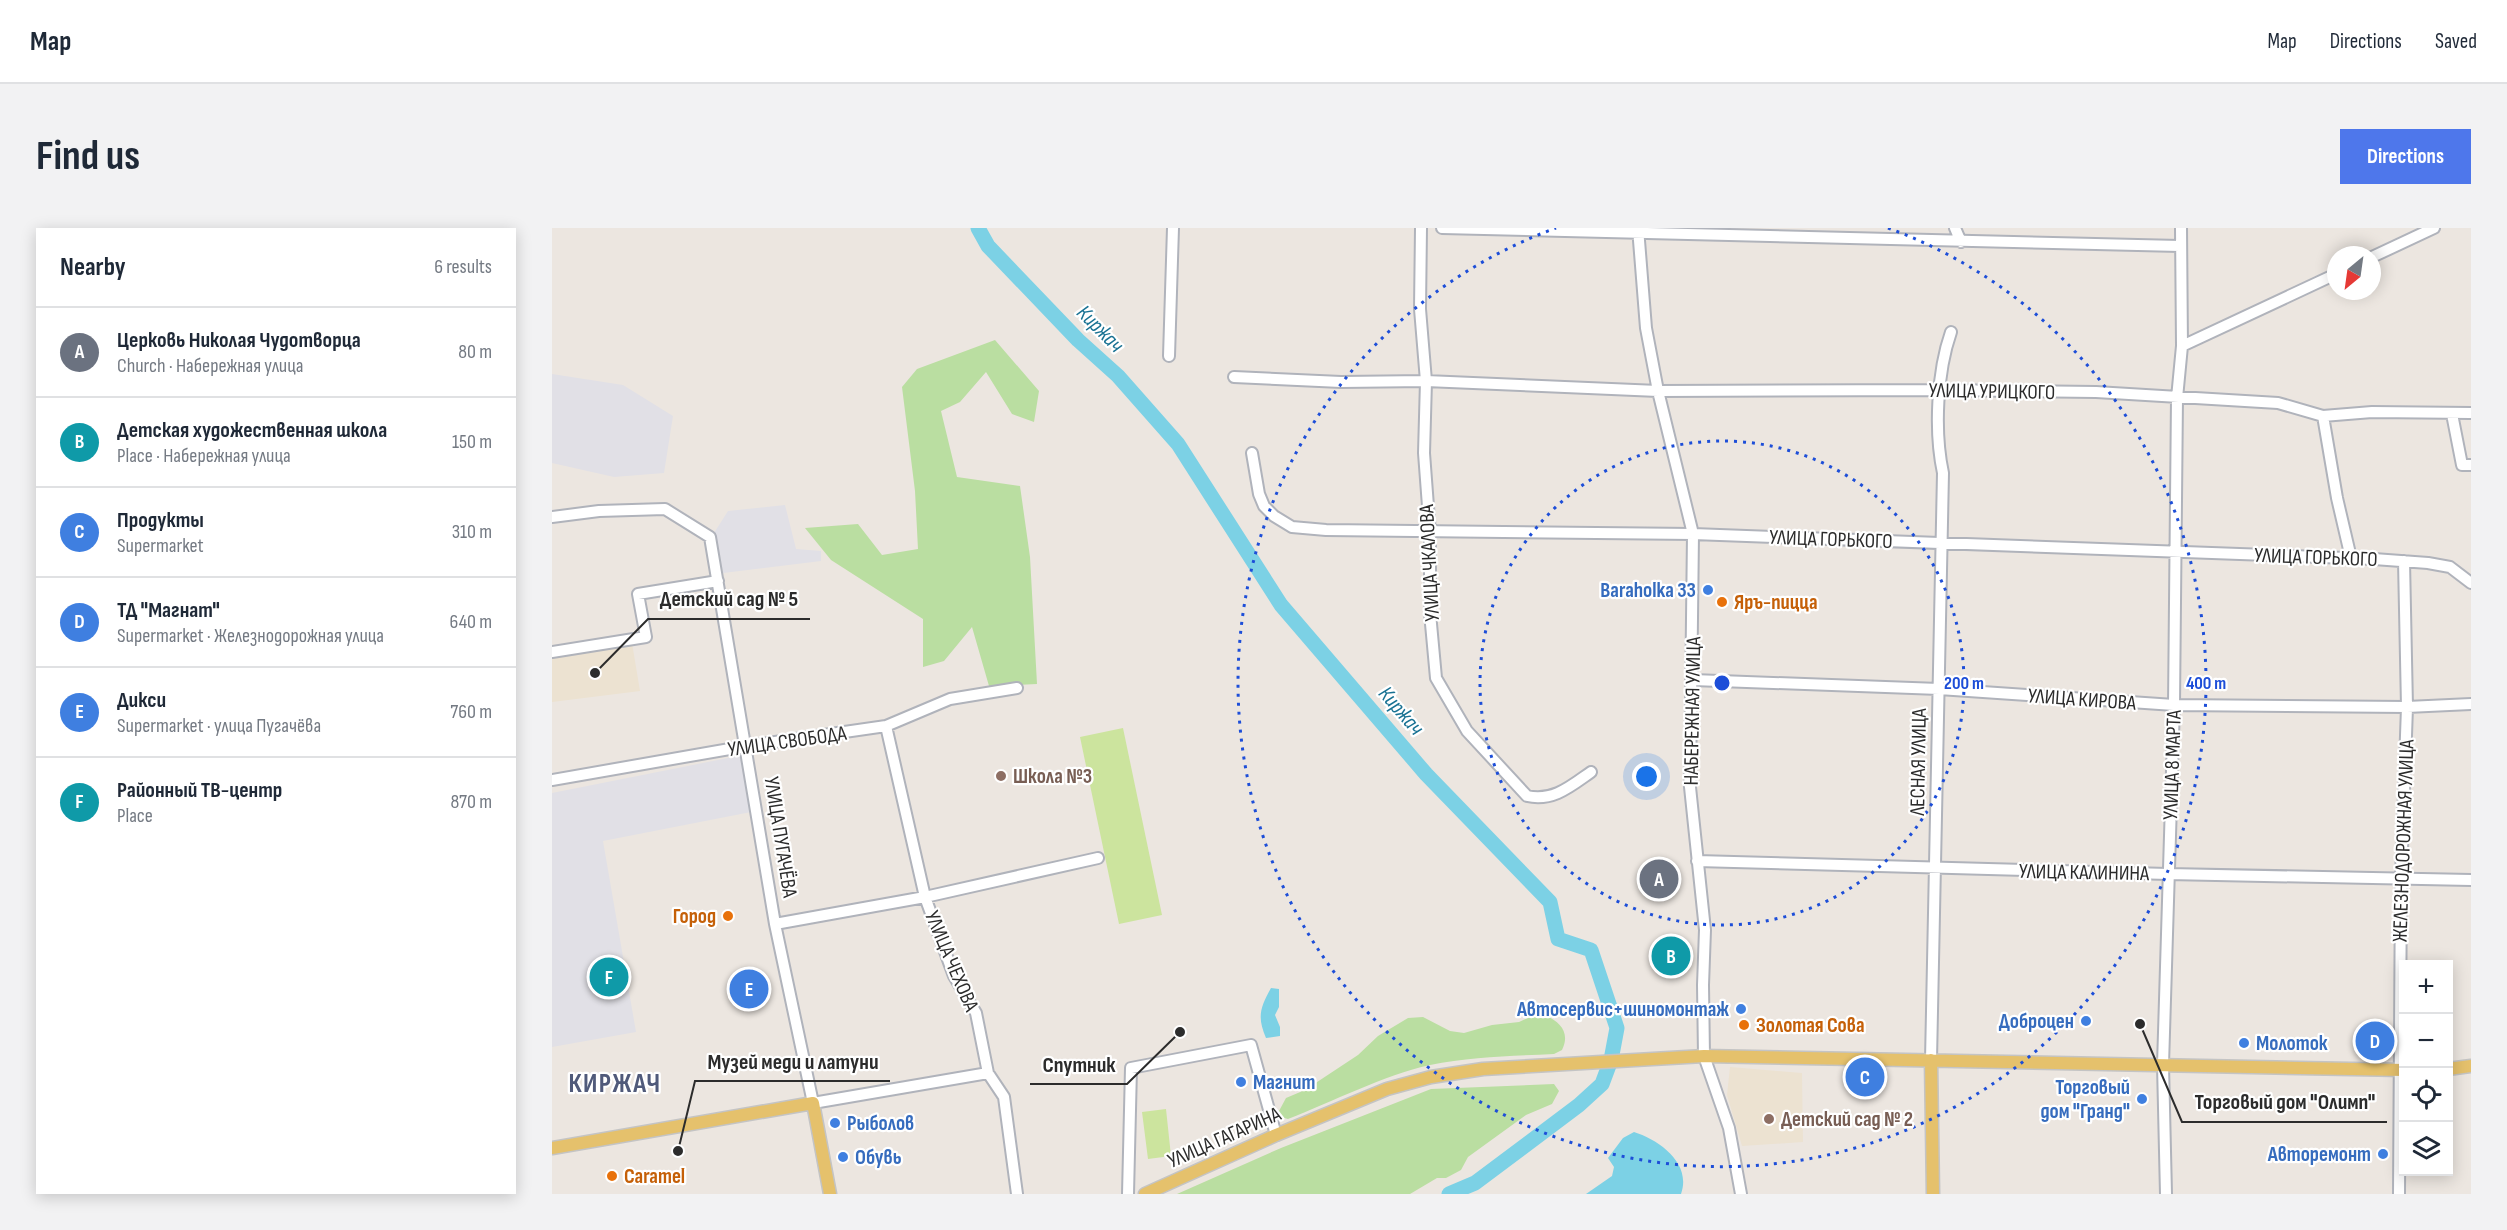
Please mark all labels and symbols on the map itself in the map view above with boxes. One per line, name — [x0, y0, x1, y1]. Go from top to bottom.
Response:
north arrow — [2327, 246, 2381, 300]
water label: Киржач — [1071, 300, 1130, 359]
street label: УЛИЦА УРИЦКОГО — [1928, 378, 2056, 405]
street label: УЛИЦА ЧКАЛОВА — [1414, 503, 1445, 622]
street label: УЛИЦА ГОРЬКОГО — [1769, 525, 1893, 554]
street label: УЛИЦА ГОРЬКОГО — [2254, 543, 2378, 572]
place label: Baraholka 33 — [1600, 578, 1696, 603]
callout: Детский сад № 5 — [648, 579, 810, 619]
marker: Baraholka 33 — [1701, 583, 1715, 597]
text: Детский сад № 5 — [660, 586, 798, 613]
place label: Яръ-пицца — [1734, 590, 1818, 615]
marker: Яръ-пицца — [1715, 595, 1729, 609]
street label: НАБЕРЕЖНАЯ УЛИЦА — [1679, 635, 1706, 786]
centre of rings — [1712, 673, 1732, 693]
text: 200 m — [1944, 673, 1984, 694]
text: 400 m — [2186, 673, 2226, 694]
water label: Киржач — [1372, 681, 1430, 741]
street label: УЛИЦА КИРОВА — [2027, 683, 2138, 716]
street label: ЛЕСНАЯ УЛИЦА — [1905, 707, 1932, 817]
street label: УЛИЦА 8 МАРТА — [2158, 709, 2187, 821]
street label: УЛИЦА СВОБОДА — [726, 721, 849, 762]
street label: ЖЕЛЕЗНОДОРОЖНАЯ УЛИЦА — [2387, 738, 2420, 943]
your location — [1632, 762, 1661, 791]
place label: Школа №3 — [1013, 764, 1092, 789]
marker: Школа №3 — [994, 769, 1008, 783]
street label: УЛИЦА ПУГАЧЁВА — [759, 775, 803, 900]
pin: A — [1640, 856, 1678, 902]
street label: УЛИЦА КАЛИНИНА — [2019, 859, 2150, 886]
place label: Город — [673, 904, 716, 929]
street label: УЛИЦА ЧЕХОВА — [919, 907, 984, 1016]
marker: Город — [721, 909, 735, 923]
pin: B — [1652, 934, 1690, 978]
pin: F — [590, 954, 628, 999]
pin: E — [730, 966, 768, 1011]
place label: Автосервис+шиномонтаж — [1516, 997, 1729, 1022]
marker: Автосервис+шиномонтаж — [1734, 1002, 1748, 1016]
place label: Доброцен — [1999, 1009, 2074, 1034]
place label: Золотая Сова — [1756, 1013, 1864, 1038]
marker: Доброцен — [2079, 1014, 2093, 1028]
marker: Золотая Сова — [1737, 1018, 1751, 1032]
pin: D — [2356, 1018, 2394, 1064]
place label: Молоток — [2256, 1031, 2328, 1056]
marker: Молоток — [2237, 1036, 2251, 1050]
callout: Музей меди и латуни — [695, 1041, 890, 1081]
callout: Спутник — [1030, 1044, 1127, 1084]
text: Музей меди и латуни — [707, 1049, 879, 1076]
text: Спутник — [1042, 1052, 1116, 1079]
pin: C — [1846, 1054, 1884, 1100]
district label: КИРЖАЧ — [568, 1068, 662, 1100]
place label: Магнит — [1253, 1070, 1315, 1095]
marker: Магнит — [1234, 1075, 1248, 1089]
place label: Торговый дом "Гранд" — [2041, 1075, 2130, 1124]
callout: Торговый дом "Олимп" — [2182, 1082, 2387, 1122]
text: Торговый дом "Олимп" — [2195, 1089, 2375, 1116]
marker: Торговый дом "Гранд" — [2135, 1092, 2149, 1106]
street label: УЛИЦА ГАГАРИНА — [1164, 1101, 1286, 1174]
place label: Детский сад № 2 — [1781, 1107, 1913, 1132]
place label: Рыболов — [847, 1111, 914, 1136]
marker: Детский сад № 2 — [1762, 1112, 1776, 1126]
marker: Рыболов — [828, 1116, 842, 1130]
place label: Авторемонт — [2267, 1142, 2371, 1167]
place label: Обувь — [855, 1145, 902, 1170]
marker: Авторемонт — [2376, 1147, 2390, 1161]
marker: Обувь — [836, 1150, 850, 1164]
place label: Caramel — [624, 1164, 685, 1189]
marker: Caramel — [605, 1169, 619, 1183]

